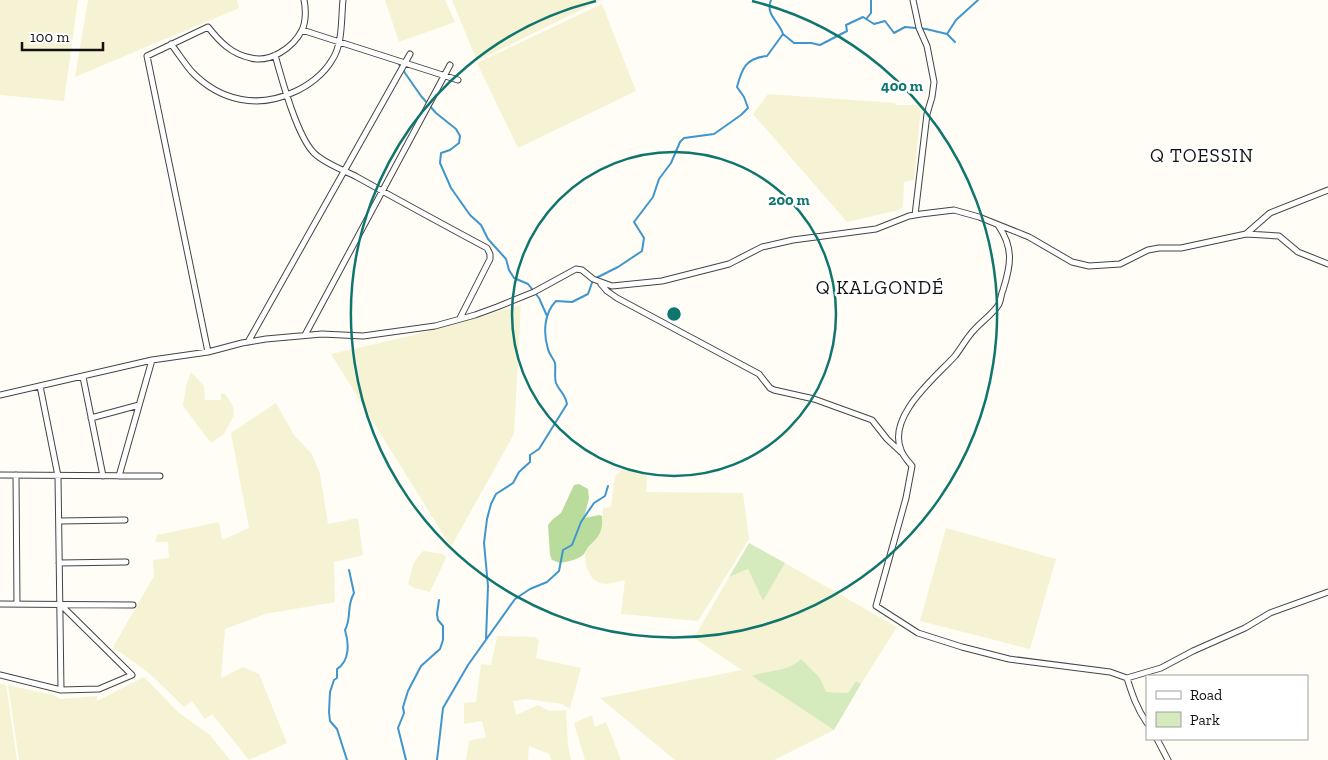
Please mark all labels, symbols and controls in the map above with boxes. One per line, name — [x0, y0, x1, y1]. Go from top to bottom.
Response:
scale bar — [22, 20, 104, 52]
text: 100 m — [30, 28, 69, 46]
text: 400 m — [881, 77, 923, 95]
district label: Q TOESSIN — [1150, 144, 1254, 167]
text: 200 m — [768, 191, 810, 209]
district label: Q KALGONDÉ — [816, 276, 944, 299]
centre of rings — [665, 305, 683, 323]
legend — [1146, 675, 1308, 740]
text: Road — [1190, 686, 1223, 704]
text: Park — [1190, 711, 1220, 729]

